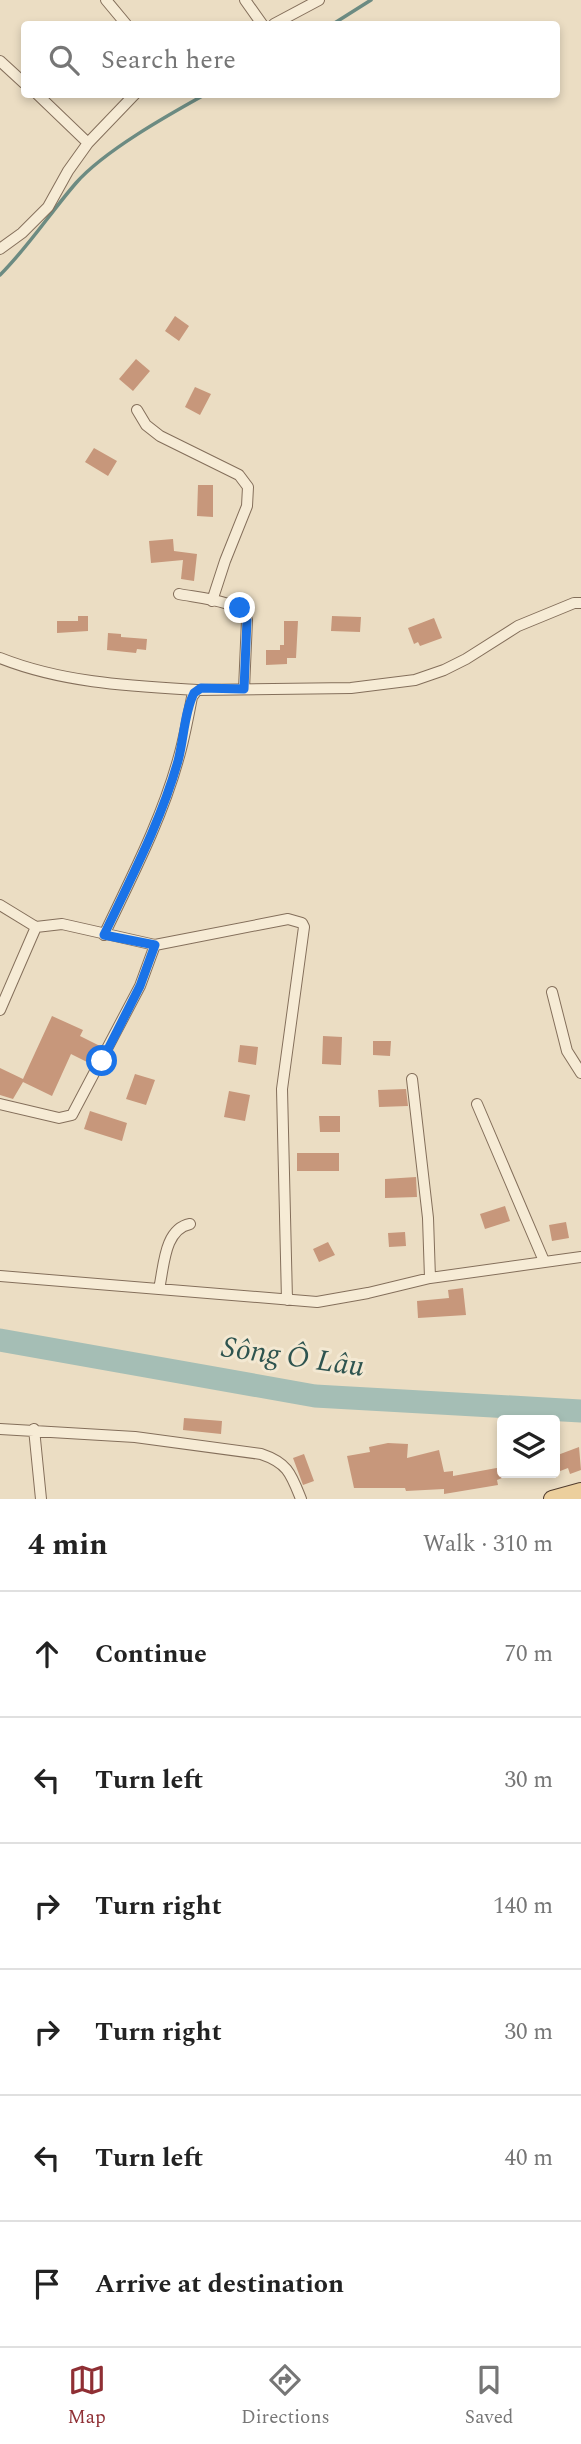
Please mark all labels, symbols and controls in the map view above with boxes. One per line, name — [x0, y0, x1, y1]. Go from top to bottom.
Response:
search box — [21, 21, 560, 98]
text: Search here — [101, 40, 236, 80]
icon: search — [45, 41, 83, 79]
route end — [224, 592, 255, 623]
route start — [86, 1045, 117, 1076]
water label: Sông Ô Lâu — [219, 1324, 368, 1390]
map controls — [497, 1415, 560, 1478]
button: layers — [497, 1415, 560, 1478]
text: 4 min — [28, 1522, 108, 1568]
text: Walk · 310 m — [423, 1527, 553, 1562]
text: Continue — [95, 1634, 207, 1674]
icon: ahead — [28, 1635, 66, 1673]
text: 70 m — [504, 1637, 553, 1672]
text: Turn left — [95, 1760, 203, 1800]
icon: left — [28, 1761, 66, 1799]
text: 30 m — [504, 1763, 553, 1798]
text: Turn right — [95, 1886, 222, 1926]
icon: right — [28, 1887, 66, 1925]
text: 140 m — [493, 1889, 553, 1924]
text: Turn right — [95, 2012, 222, 2052]
icon: right — [28, 2013, 66, 2051]
text: 30 m — [504, 2015, 553, 2050]
text: Turn left — [95, 2138, 203, 2178]
icon: left — [28, 2139, 66, 2177]
text: 40 m — [504, 2141, 553, 2176]
text: Arrive at destination — [95, 2264, 344, 2304]
icon: arrive — [28, 2265, 66, 2303]
tab: Map — [68, 2361, 106, 2432]
tab: Directions — [241, 2361, 330, 2432]
tab: Saved — [465, 2361, 513, 2432]

